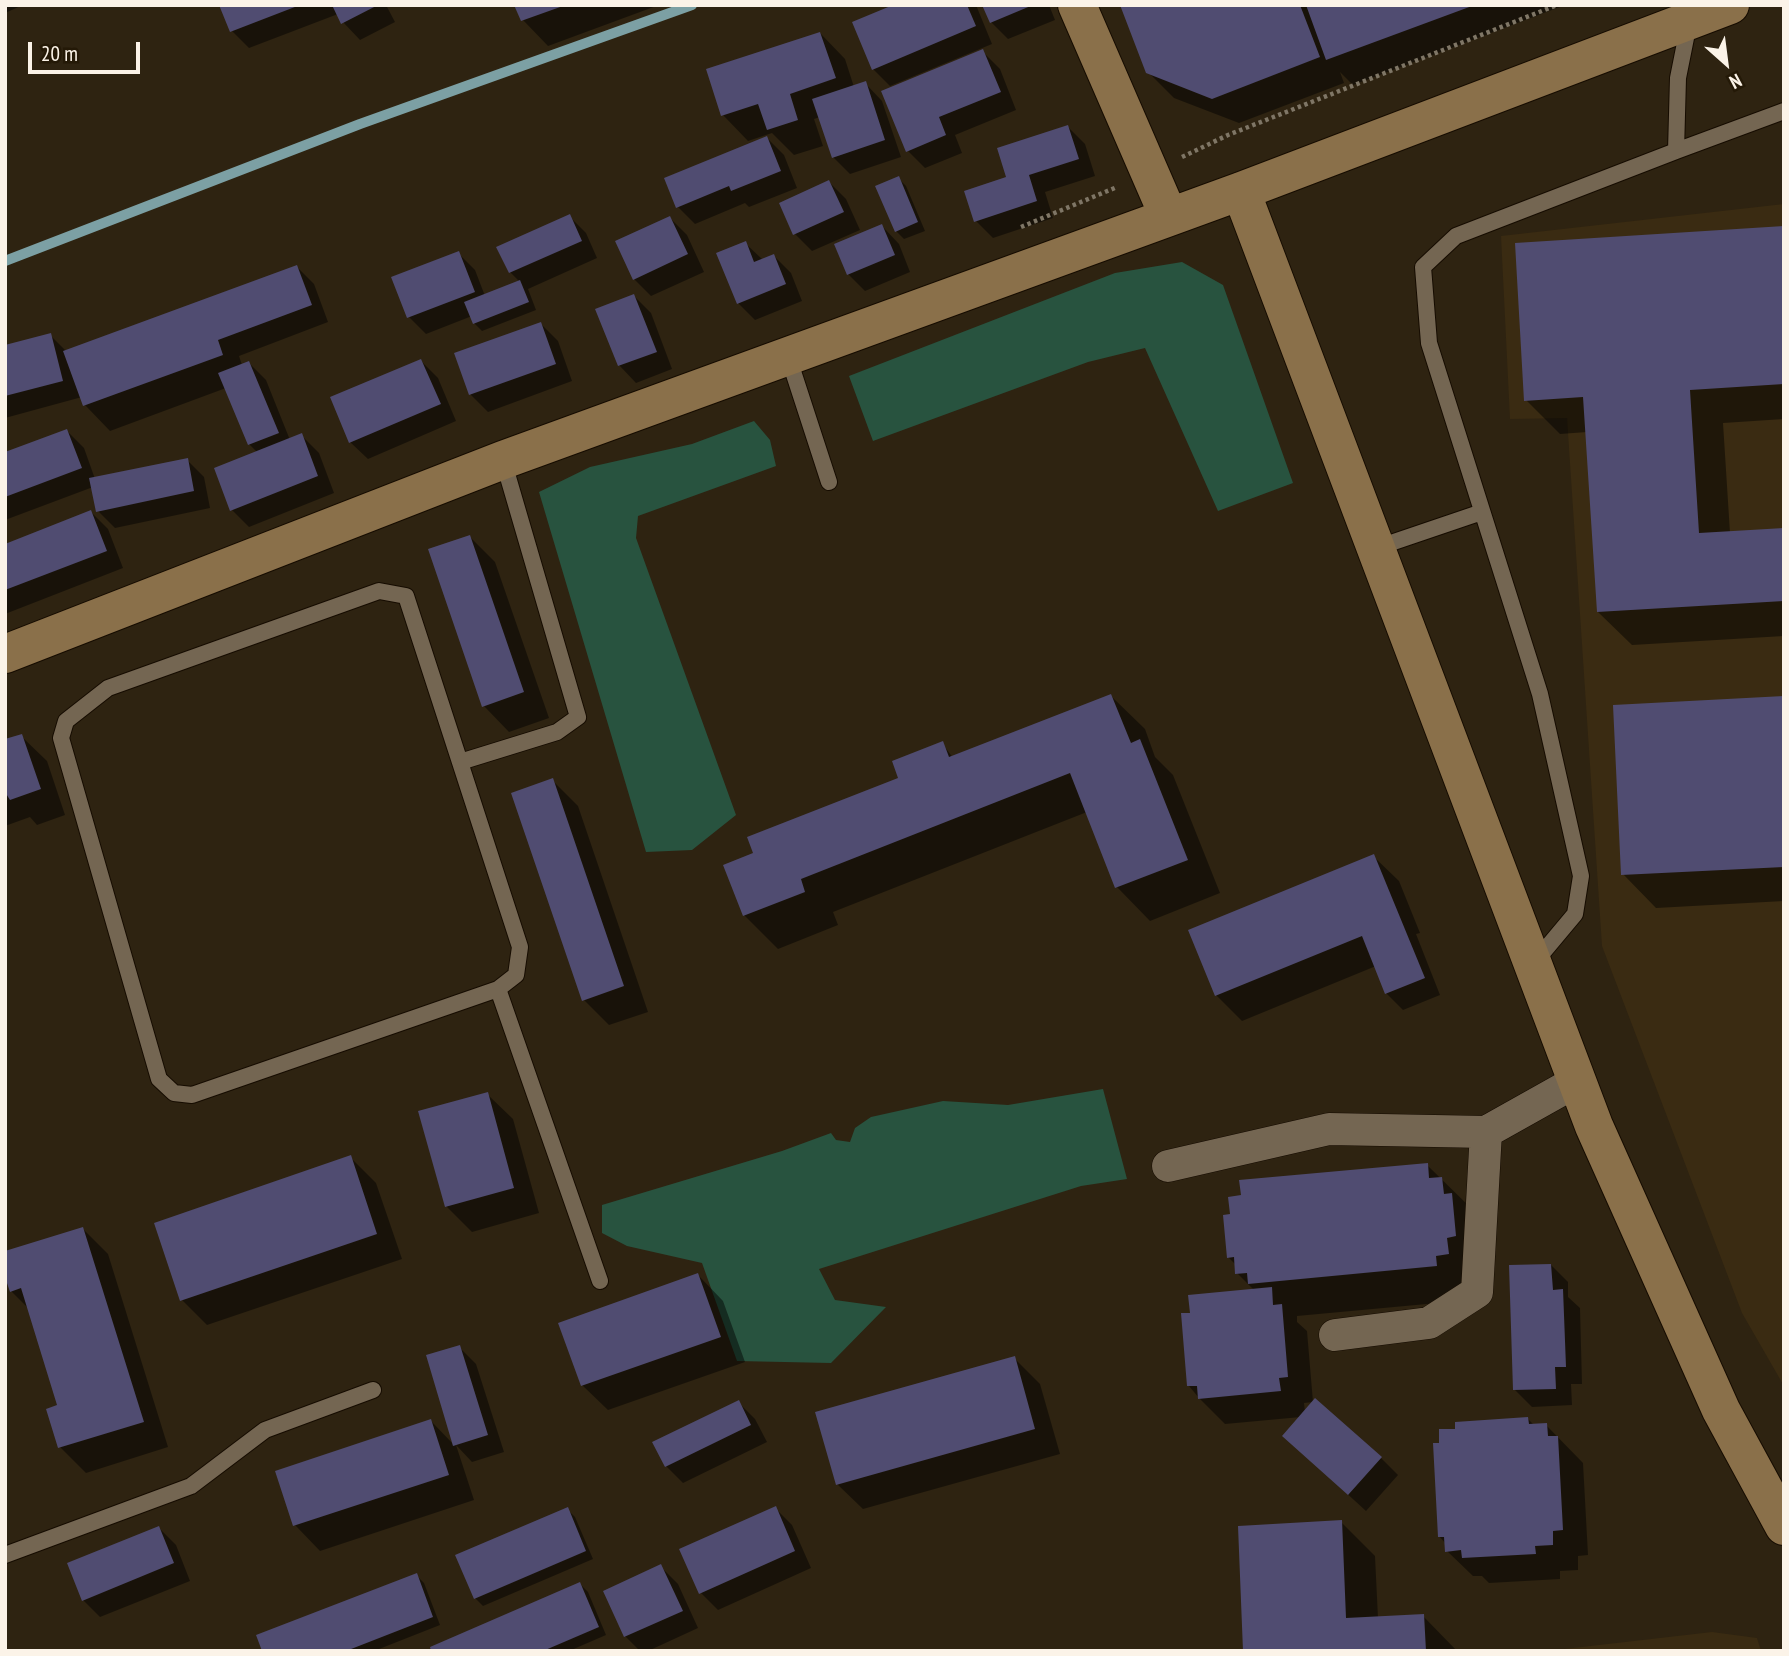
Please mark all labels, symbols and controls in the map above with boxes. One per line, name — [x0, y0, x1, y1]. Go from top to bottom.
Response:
scale bar — [32, 28, 144, 72]
north arrow — [1691, 28, 1761, 98]
text: 20 m — [41, 40, 78, 67]
text: N — [1726, 69, 1746, 95]

